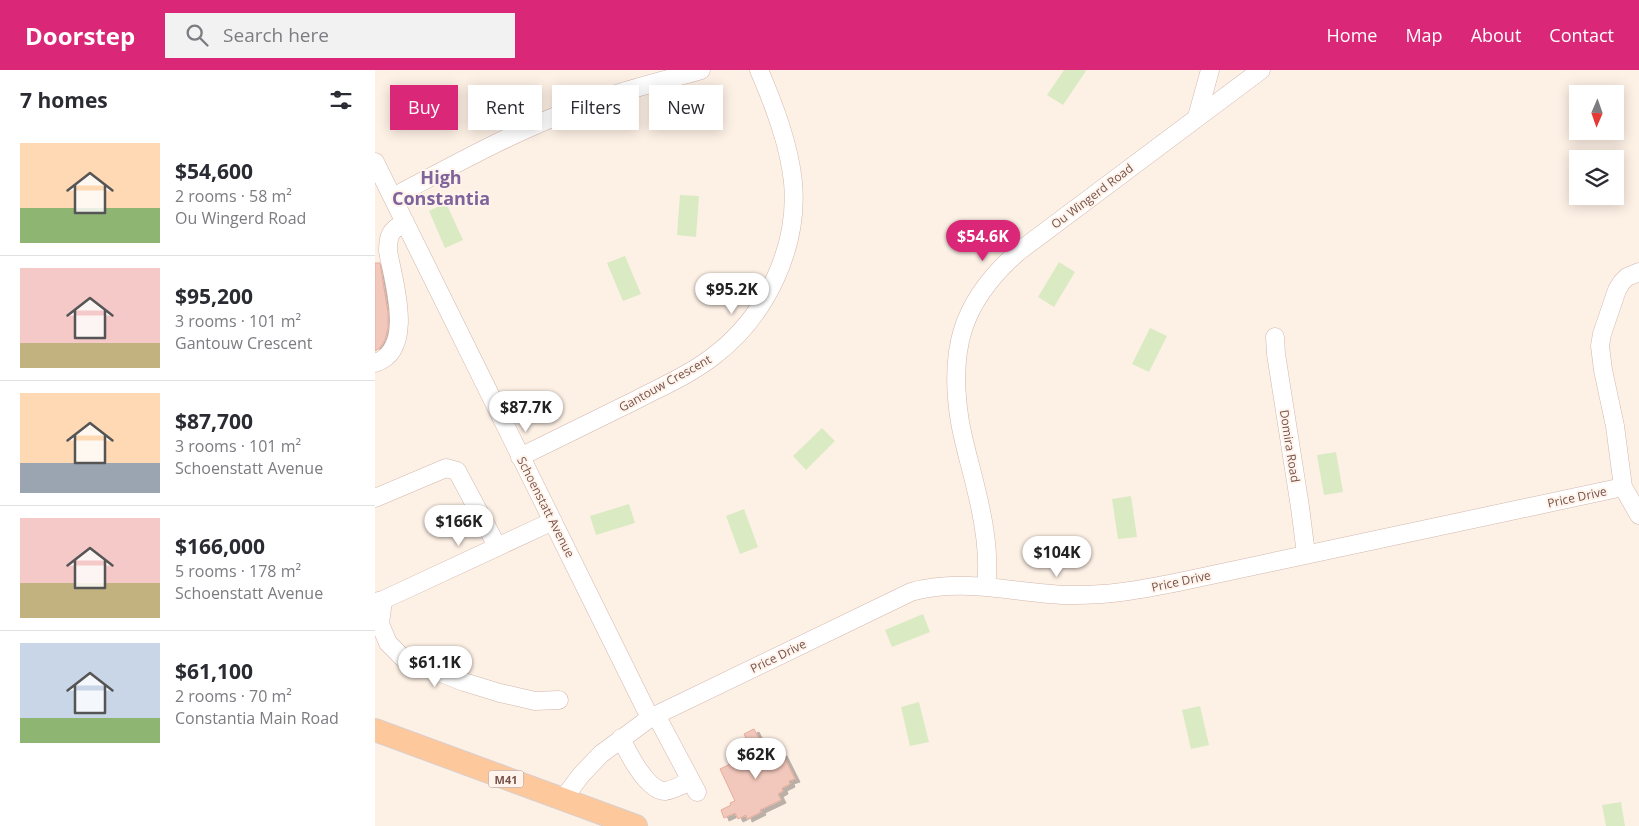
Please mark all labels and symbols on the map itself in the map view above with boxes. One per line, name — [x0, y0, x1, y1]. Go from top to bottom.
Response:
north arrow — [1569, 85, 1624, 140]
street label: Ou Wingerd Road — [1048, 160, 1136, 232]
district label: High Constantia — [392, 165, 490, 210]
pin: $54.6K — [942, 220, 1024, 262]
pin: $95.2K — [691, 272, 773, 315]
street label: Gantouw Crescent — [616, 351, 714, 415]
pin: $87.7K — [485, 390, 567, 433]
street label: Domira Road — [1276, 408, 1304, 484]
street label: Schoenstatt Avenue — [513, 454, 579, 561]
street label: Price Drive — [1546, 482, 1608, 512]
pin: $166K — [424, 504, 494, 547]
pin: $104K — [1022, 536, 1092, 578]
street label: Price Drive — [1150, 566, 1212, 596]
street label: Price Drive — [747, 635, 809, 677]
pin: $61.1K — [394, 646, 476, 688]
pin: $62K — [726, 738, 786, 780]
road number: M41 — [489, 771, 523, 788]

